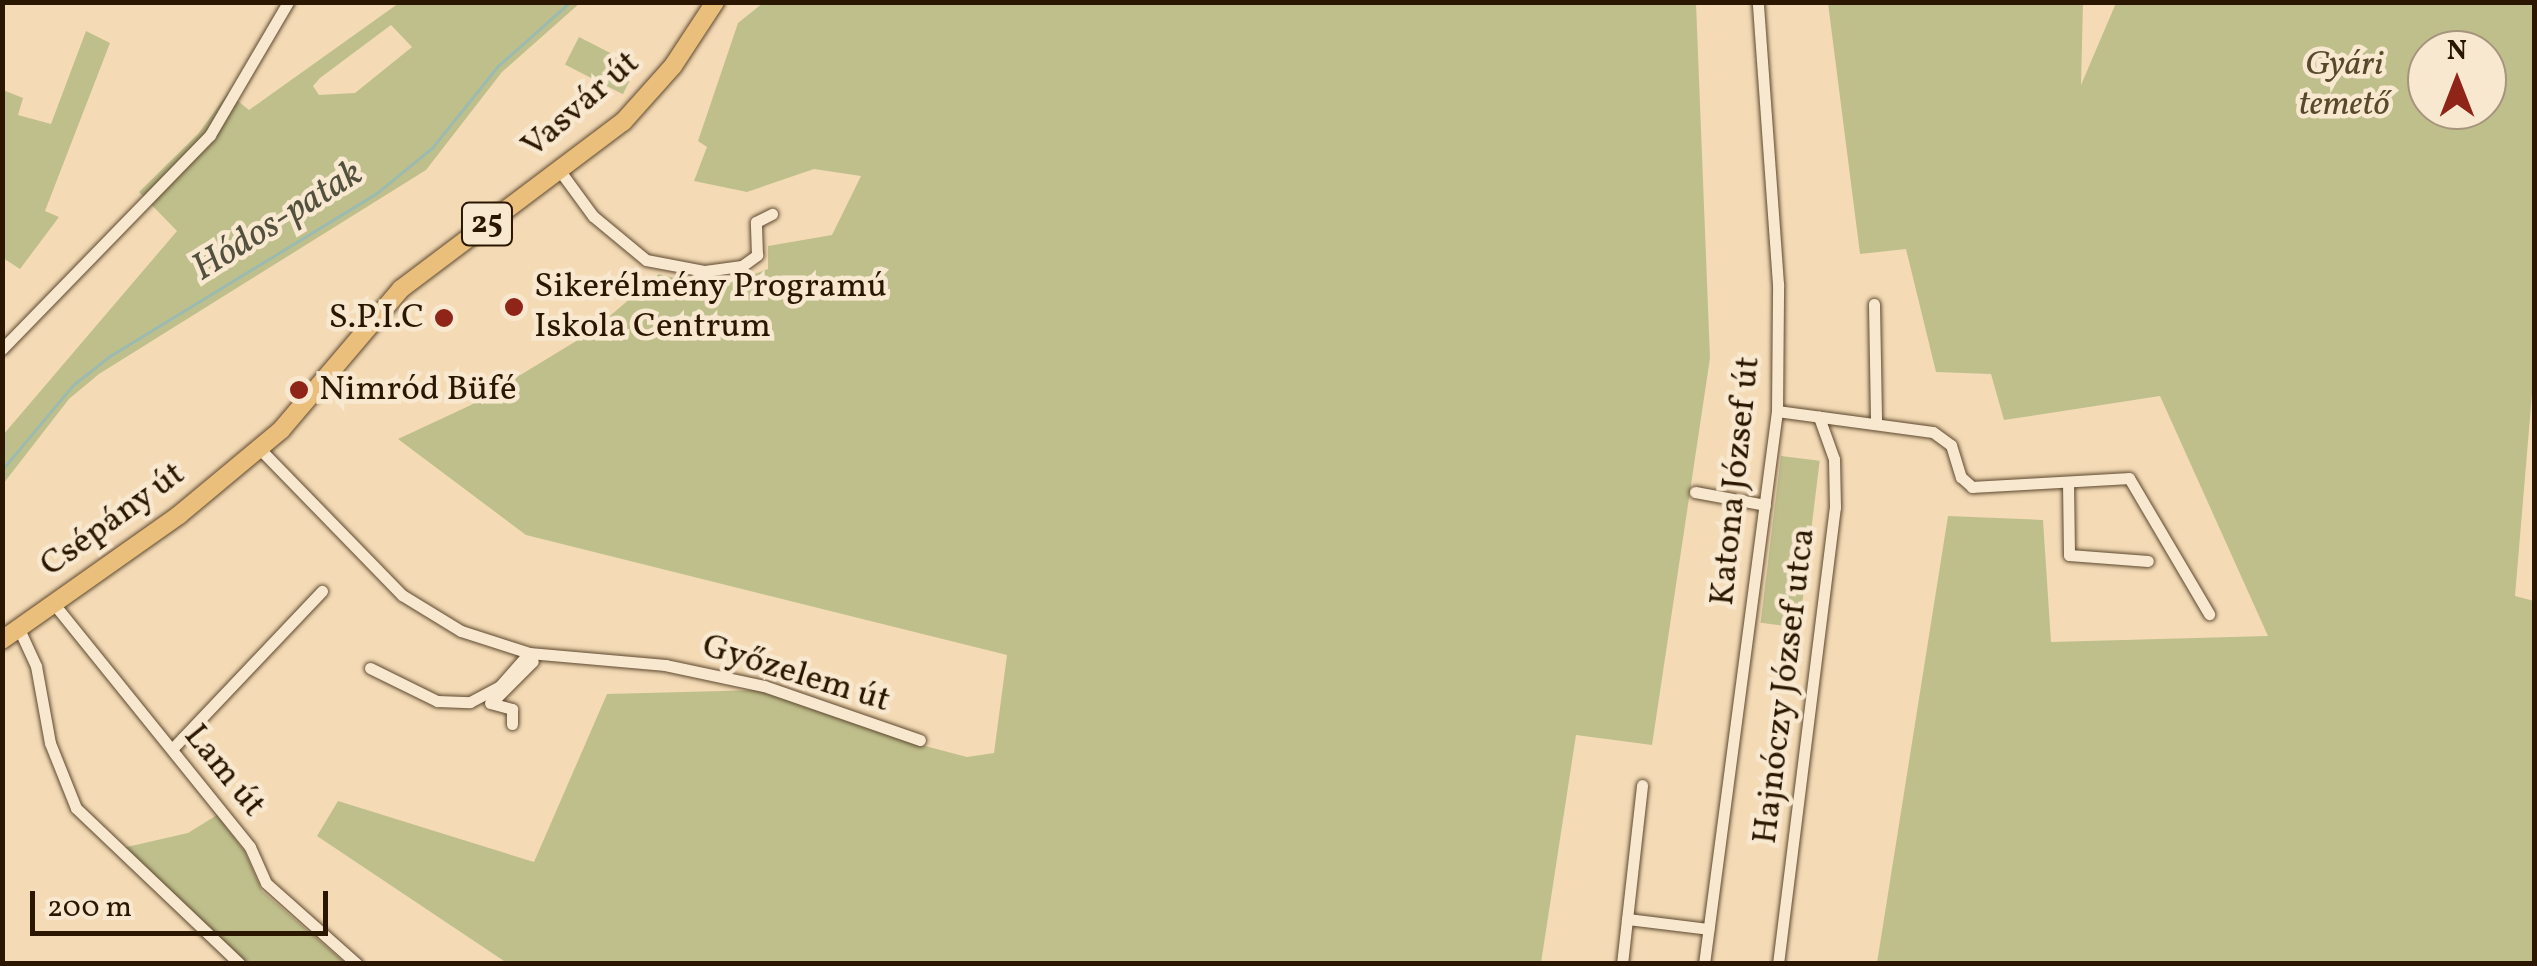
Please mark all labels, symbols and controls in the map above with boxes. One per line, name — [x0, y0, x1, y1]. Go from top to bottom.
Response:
north arrow — [2407, 30, 2507, 130]
text: N — [2447, 32, 2467, 71]
street label: Vasvár út — [514, 43, 648, 167]
park label: Gyári temető — [2299, 44, 2389, 126]
water label: Hódos-patak — [184, 152, 372, 292]
road number: 25 — [460, 197, 514, 251]
place label: Sikerélmény Programú Iskola Centrum — [534, 266, 888, 348]
marker: Sikerélmény Programú Iskola Centrum — [503, 296, 525, 318]
place label: S.P.I.C — [329, 297, 424, 339]
marker: S.P.I.C — [433, 307, 455, 329]
street label: Katona József út — [1702, 356, 1770, 606]
place label: Nimród Büfé — [319, 369, 517, 411]
marker: Nimród Büfé — [288, 379, 310, 401]
street label: Csépány út — [32, 453, 194, 587]
street label: Hajnóczy József utca — [1745, 527, 1825, 845]
street label: Győzelem út — [697, 626, 895, 722]
street label: Lam út — [174, 716, 274, 826]
scale bar — [35, 871, 332, 933]
text: 200 m — [47, 887, 132, 929]

